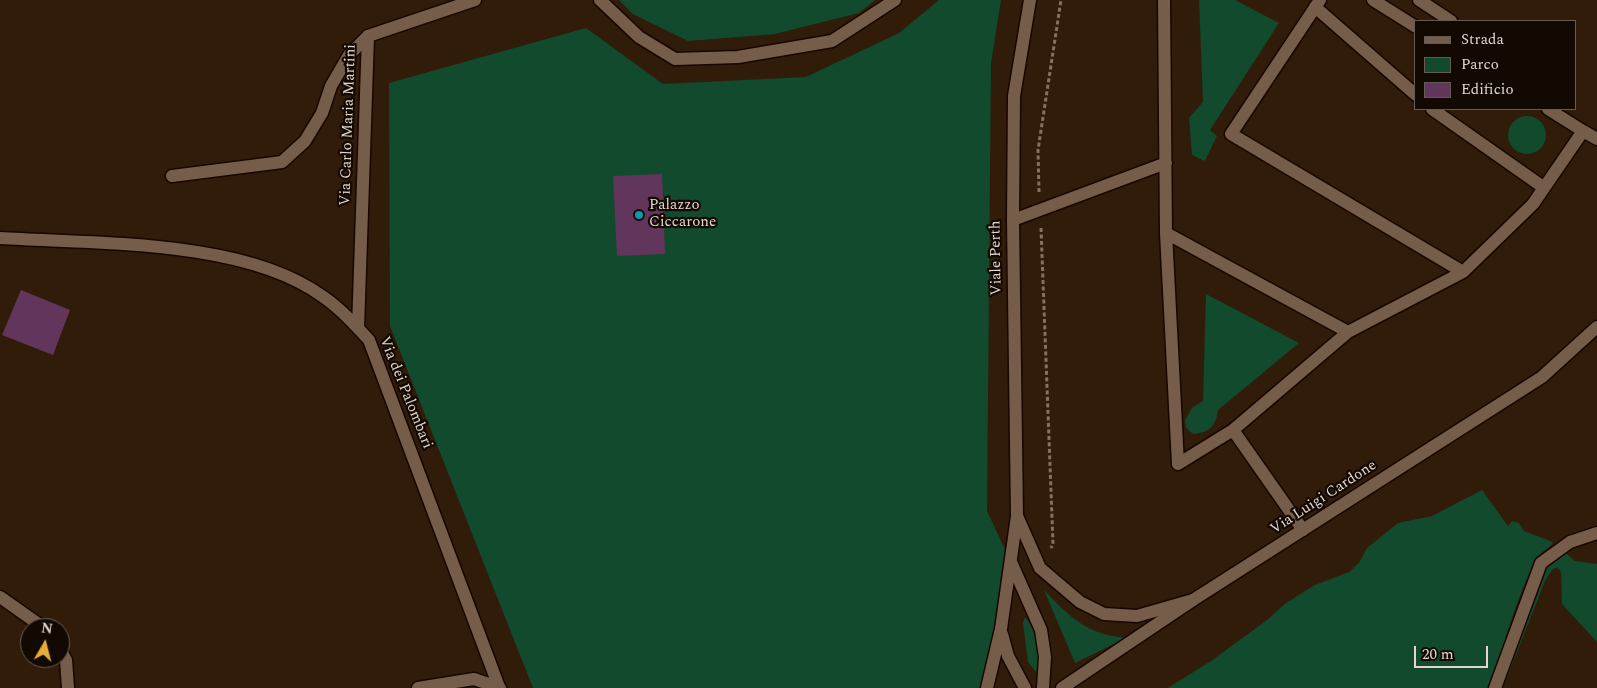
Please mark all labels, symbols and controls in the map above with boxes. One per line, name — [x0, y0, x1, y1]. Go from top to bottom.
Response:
legend — [1414, 20, 1577, 110]
text: Strada — [1461, 28, 1504, 51]
street label: Via Carlo Maria Martini — [337, 44, 361, 206]
text: Parco — [1461, 53, 1499, 76]
text: Edificio — [1461, 78, 1514, 101]
place label: Palazzo Ciccarone — [649, 197, 716, 232]
marker: Palazzo Ciccarone — [633, 209, 645, 221]
street label: Viale Perth — [987, 220, 1007, 296]
street label: Via dei Palombari — [374, 334, 436, 452]
street label: Via Luigi Cardone — [1268, 457, 1380, 539]
text: N — [40, 617, 54, 640]
north arrow — [20, 618, 70, 668]
scale bar — [1417, 636, 1491, 668]
text: 20 m — [1422, 643, 1454, 666]

